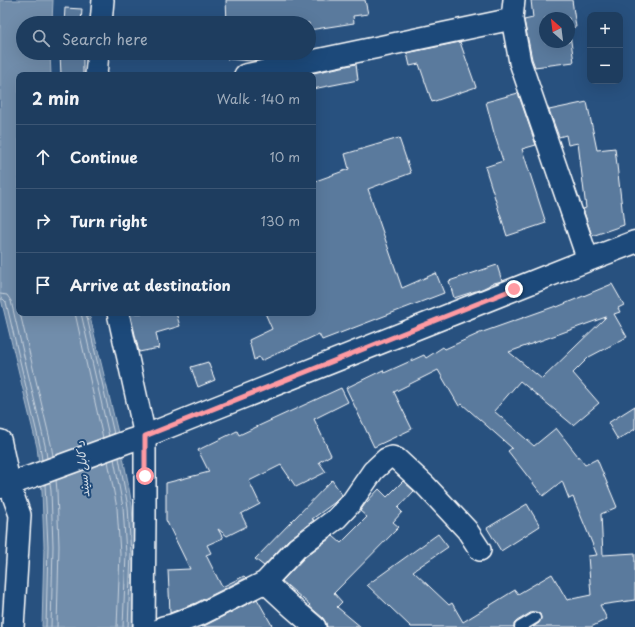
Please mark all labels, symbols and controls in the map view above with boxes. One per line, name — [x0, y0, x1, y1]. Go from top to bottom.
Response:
north arrow — [539, 12, 575, 48]
map controls — [587, 12, 623, 84]
button: + — [587, 12, 623, 48]
search box — [16, 16, 316, 60]
icon: search — [30, 27, 52, 49]
text: Search here — [62, 27, 148, 50]
button: − — [587, 48, 623, 84]
text: 2 min — [32, 85, 79, 111]
text: Walk · 140 m — [217, 89, 300, 108]
text: Continue — [70, 145, 138, 168]
icon: ahead — [32, 146, 54, 168]
text: 10 m — [270, 147, 300, 166]
text: Turn right — [70, 209, 147, 232]
icon: right — [32, 210, 54, 232]
text: 130 m — [261, 211, 300, 230]
text: Arrive at destination — [70, 273, 231, 296]
icon: arrive — [32, 274, 54, 296]
route end — [505, 280, 523, 298]
water label: د کابل سيند — [71, 440, 93, 498]
route start — [136, 467, 154, 485]

